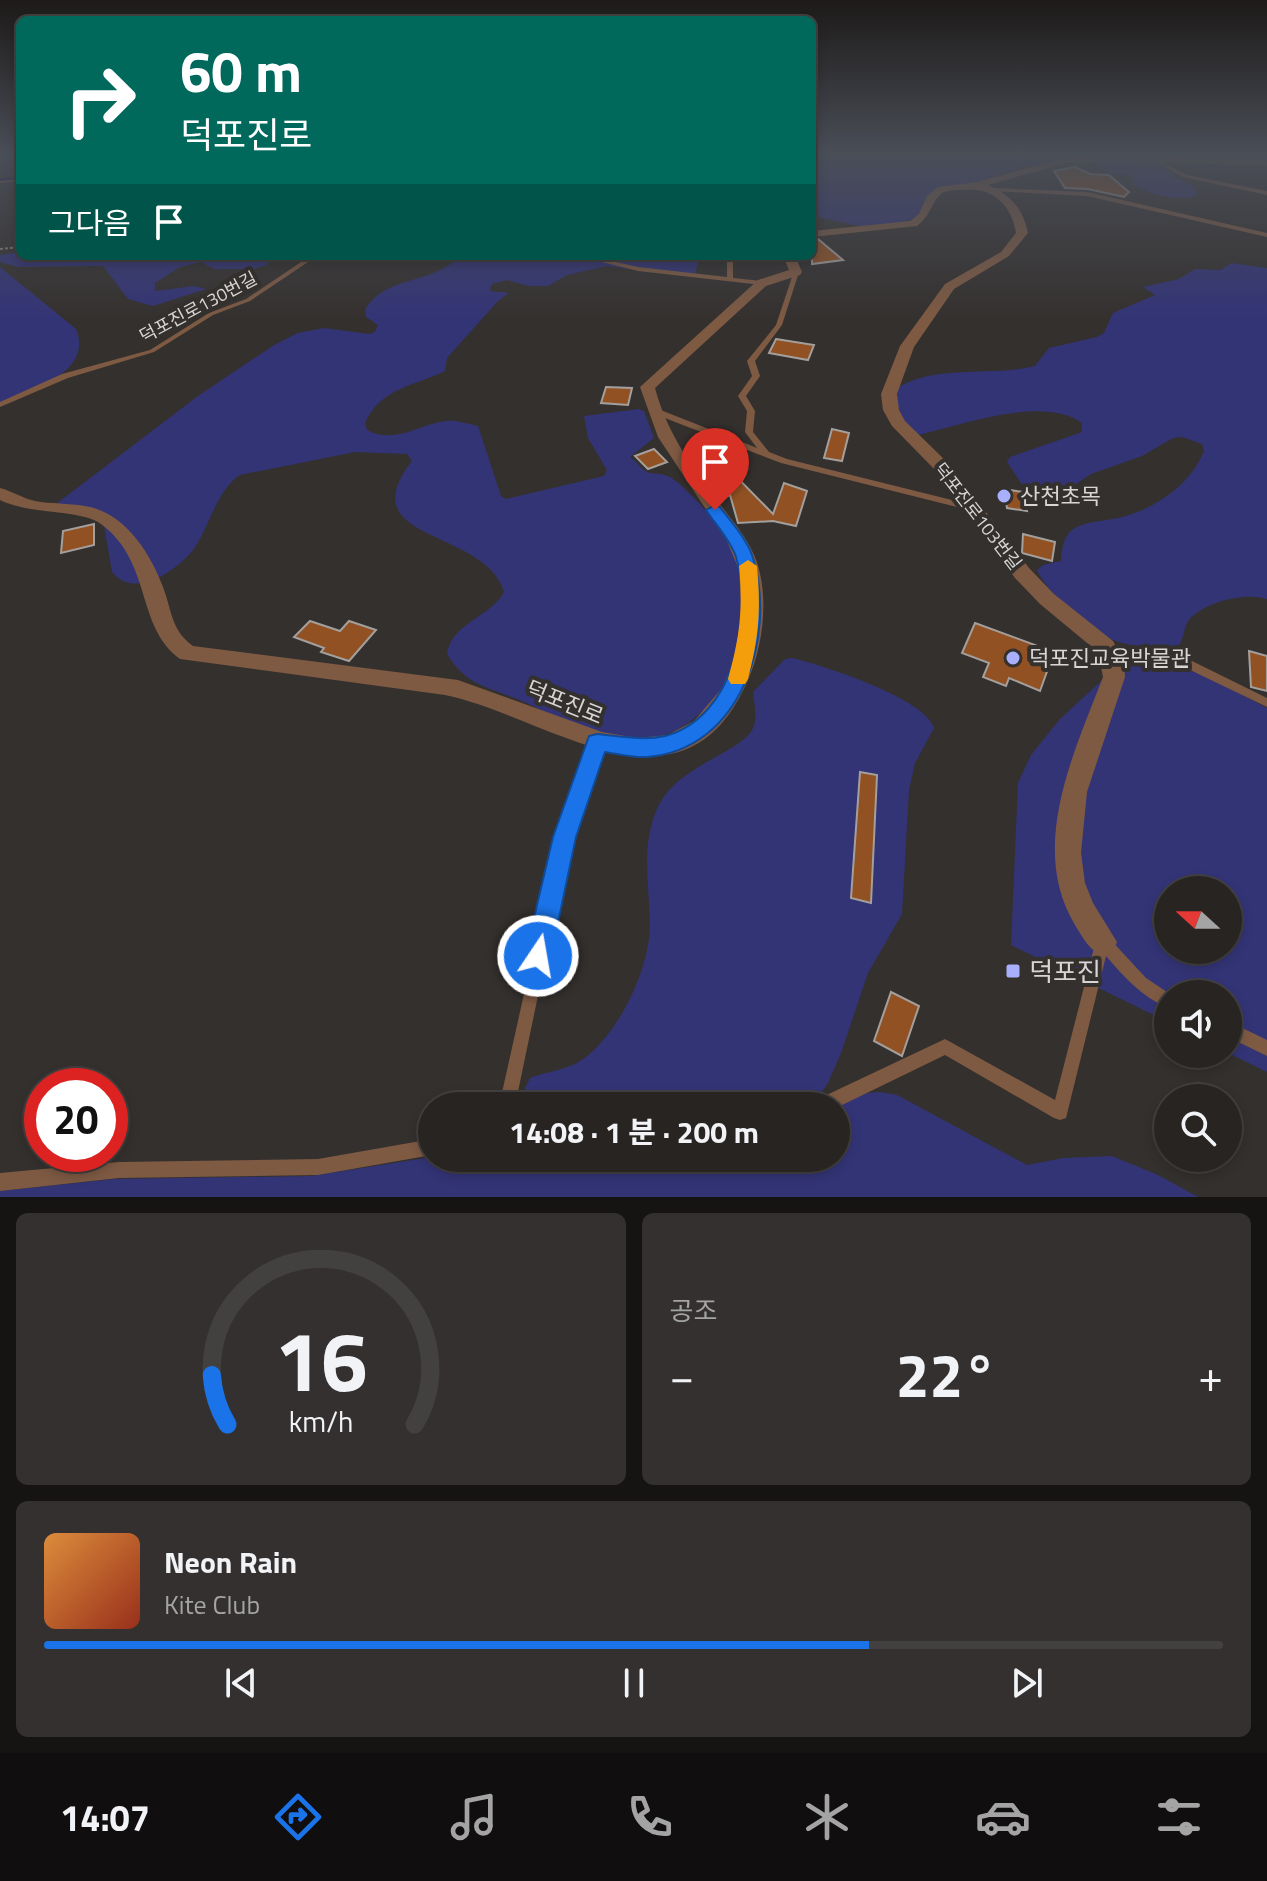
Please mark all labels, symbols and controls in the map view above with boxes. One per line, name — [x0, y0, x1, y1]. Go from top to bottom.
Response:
text: 60 m — [180, 29, 302, 114]
icon: right — [48, 48, 152, 152]
text: 덕포진로 — [180, 107, 312, 162]
text: 그다음 — [48, 200, 131, 246]
icon: arrive — [147, 200, 191, 244]
street label: 덕포진로130번길 — [134, 265, 262, 349]
pin — [681, 428, 749, 510]
icon: arrive — [693, 440, 737, 484]
street label: 덕포진로103번길 — [927, 457, 1029, 575]
place label: 산천초목 — [1020, 479, 1101, 513]
marker: 산천초목 — [995, 487, 1013, 505]
place label: 덕포진교육박물관 — [1029, 641, 1191, 675]
marker: 덕포진교육박물관 — [1004, 649, 1022, 667]
street label: 덕포진로 — [521, 671, 609, 733]
north arrow — [1154, 876, 1242, 964]
map controls — [1154, 876, 1242, 1172]
position arrow — [496, 914, 580, 998]
place label: 덕포진 — [1029, 952, 1101, 991]
marker: 덕포진 — [1004, 962, 1022, 980]
button: sound — [1154, 980, 1242, 1068]
speed limit sign: 20 — [24, 1068, 128, 1172]
button: search — [1154, 1084, 1242, 1172]
text: 14:08 · 1 분 · 200 m — [509, 1109, 759, 1155]
text: 공조 — [670, 1291, 717, 1330]
text: 16 — [274, 1297, 367, 1423]
text: 22° — [896, 1329, 997, 1420]
text: − — [670, 1342, 694, 1409]
text: + — [1198, 1342, 1223, 1409]
text: km/h — [288, 1400, 353, 1443]
text: Neon Rain — [164, 1539, 297, 1585]
text: Kite Club — [164, 1585, 260, 1624]
icon: previous — [219, 1661, 263, 1705]
icon: pause — [612, 1661, 656, 1705]
icon: next — [1005, 1661, 1049, 1705]
icon: directions — [270, 1789, 326, 1845]
icon: music — [446, 1789, 502, 1845]
icon: phone — [622, 1789, 678, 1845]
icon: climate — [799, 1789, 855, 1845]
icon: car — [975, 1789, 1031, 1845]
icon: filters — [1151, 1789, 1207, 1845]
text: 14:07 — [60, 1790, 150, 1845]

